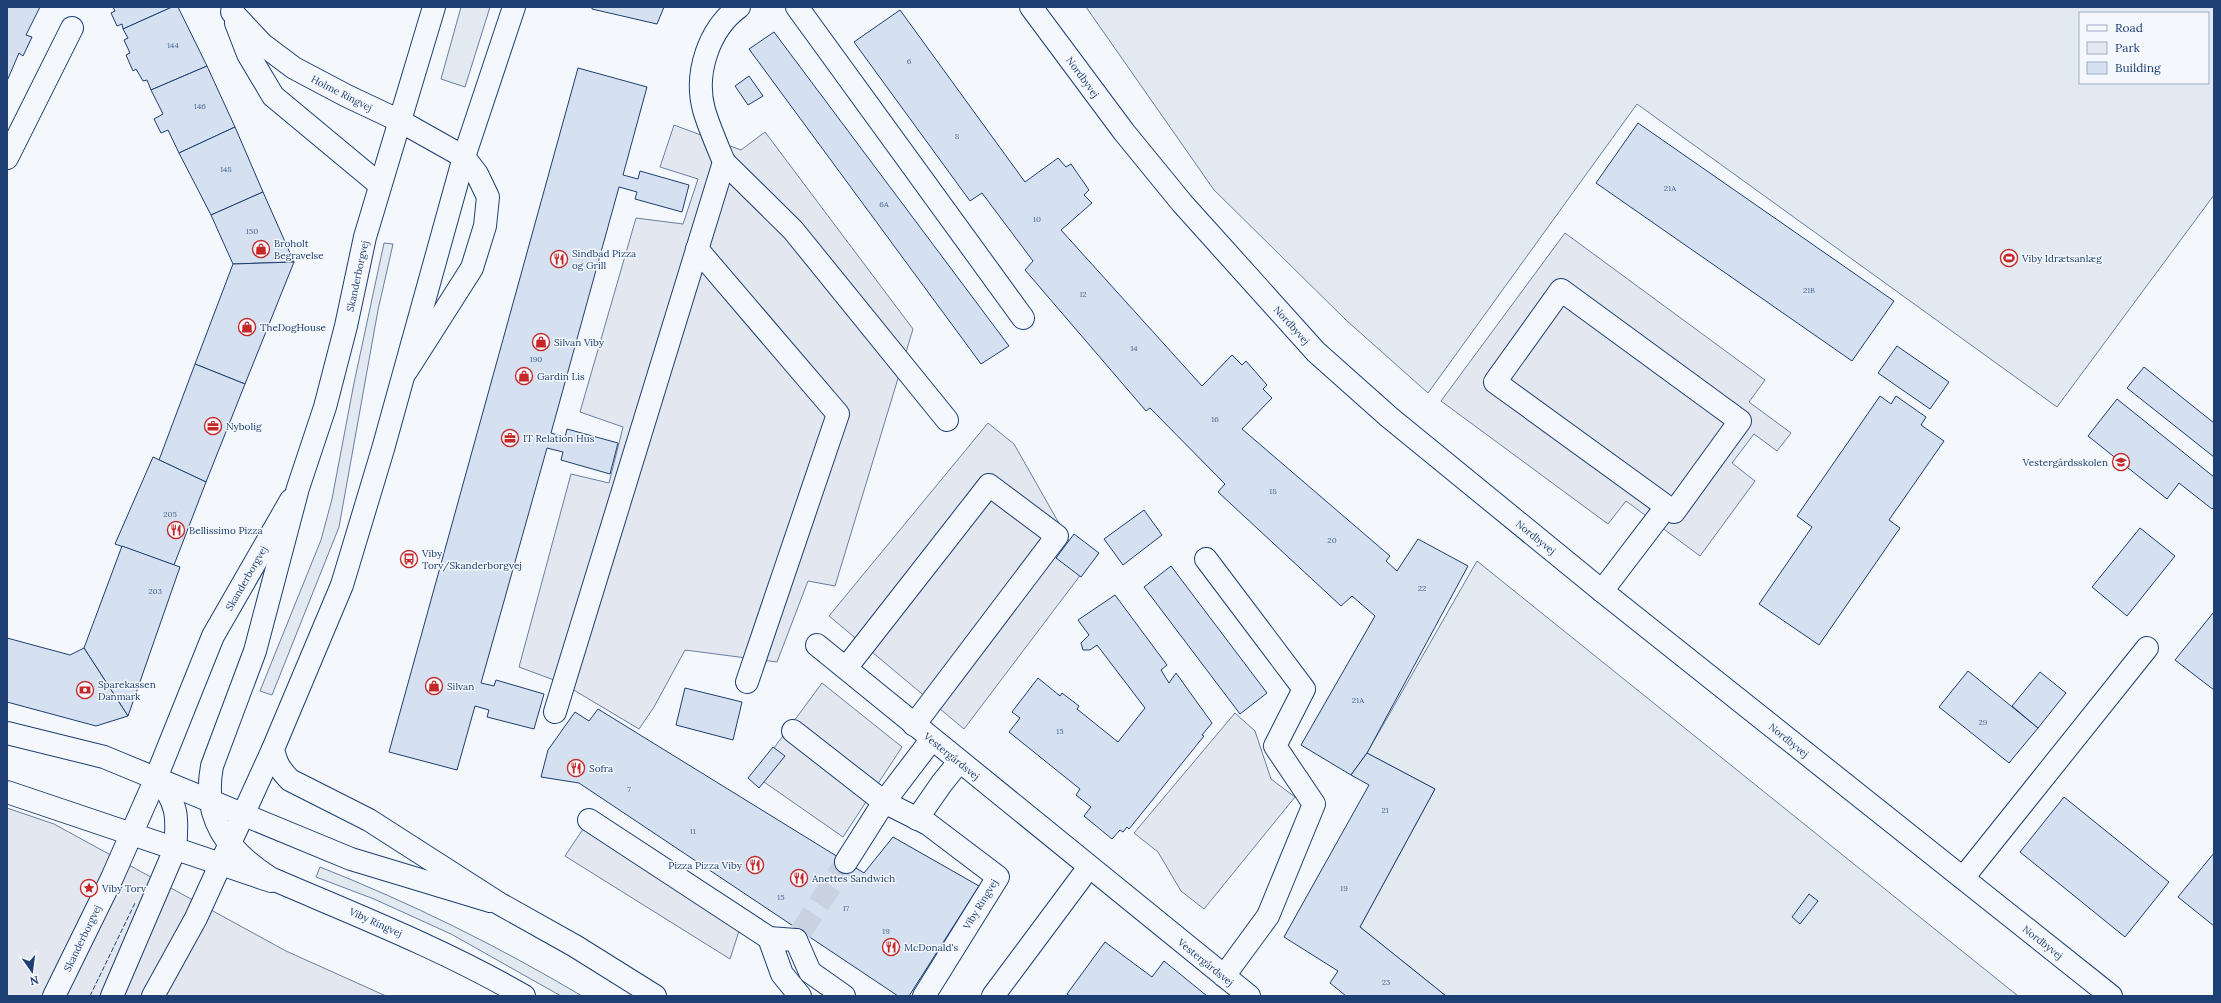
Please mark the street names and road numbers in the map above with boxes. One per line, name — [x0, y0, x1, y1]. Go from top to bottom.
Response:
street label: Nordbyvej — [1063, 54, 1102, 100]
street label: Holme Ringvej — [309, 72, 375, 114]
street label: Skanderborgvej — [344, 239, 371, 313]
street label: Nordbyvej — [1271, 303, 1312, 347]
street label: Nordbyvej — [1513, 517, 1558, 557]
street label: Skanderborgvej — [223, 544, 270, 613]
street label: Nordbyvej — [1766, 720, 1811, 760]
street label: Vestergårdsvej — [920, 729, 982, 783]
street label: Viby Ringvej — [960, 877, 1001, 933]
street label: Skanderborgvej — [61, 903, 104, 974]
street label: Viby Ringvej — [346, 905, 404, 940]
street label: Nordbyvej — [2020, 923, 2065, 962]
street label: Vestergårdsvej — [1174, 935, 1236, 989]

